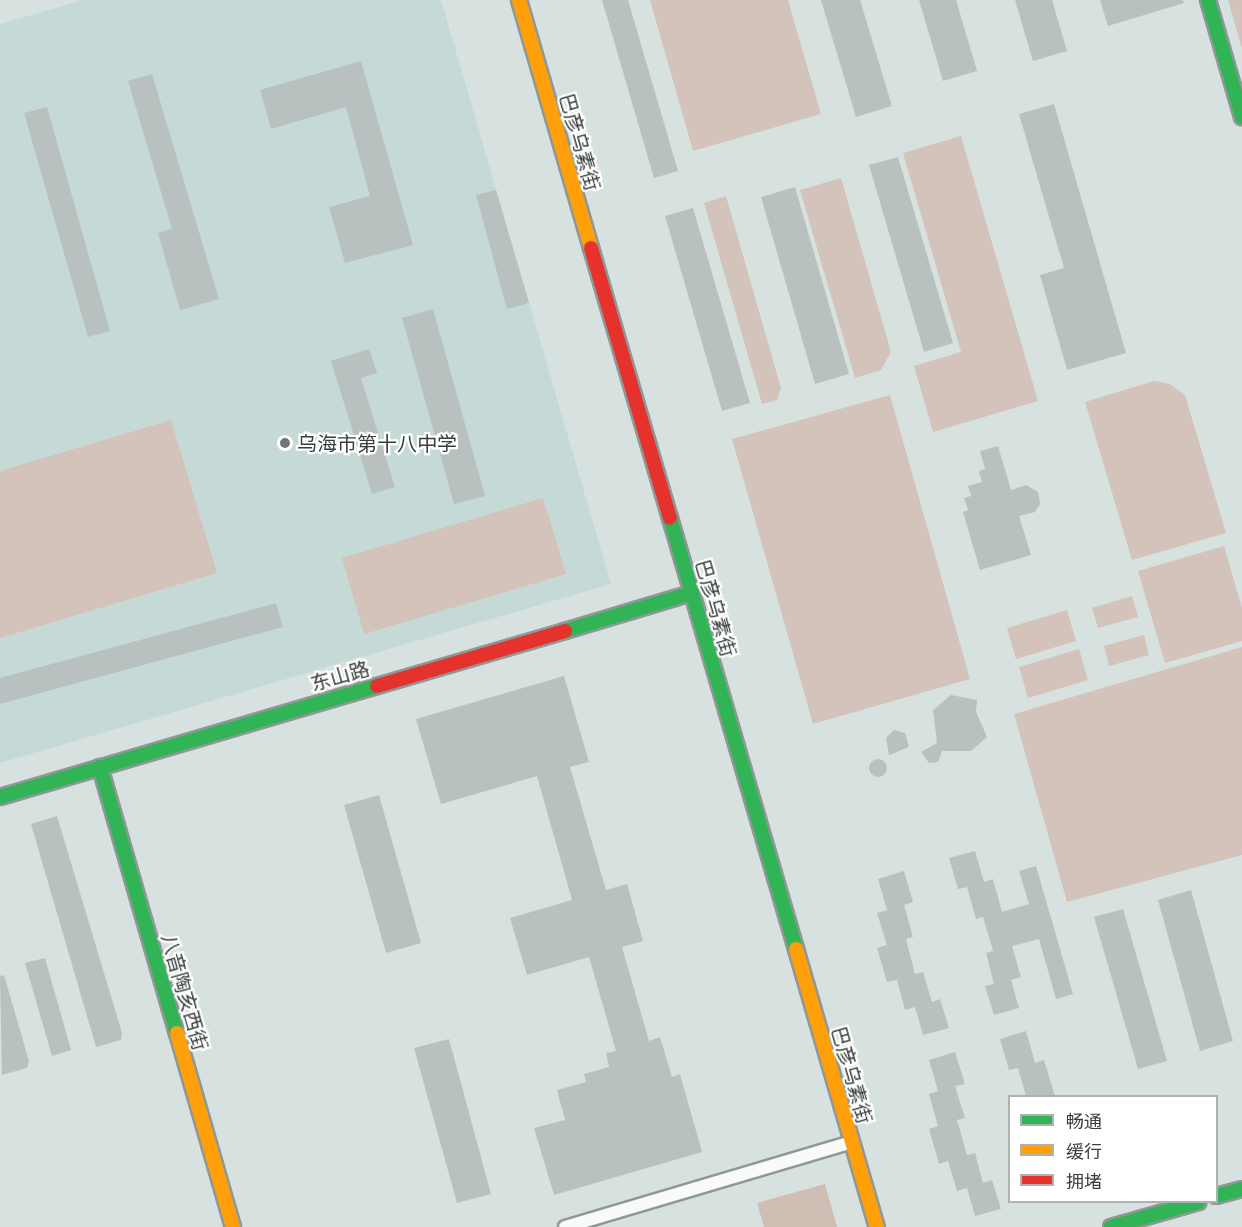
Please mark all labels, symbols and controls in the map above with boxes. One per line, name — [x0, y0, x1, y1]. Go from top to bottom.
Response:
street label: 巴彦乌素街 — [555, 91, 605, 193]
place label: 乌海市第十八中学 — [297, 431, 457, 455]
marker: 乌海市第十八中学 — [278, 436, 292, 450]
street label: 巴彦乌素街 — [691, 557, 741, 659]
street label: 东山路 — [308, 656, 372, 696]
street label: 八音陶亥西街 — [157, 931, 213, 1053]
street label: 巴彦乌素街 — [827, 1024, 877, 1126]
legend — [1008, 1095, 1218, 1203]
text: 畅通 — [1066, 1110, 1102, 1132]
text: 缓行 — [1066, 1140, 1102, 1162]
text: 拥堵 — [1066, 1170, 1102, 1192]

